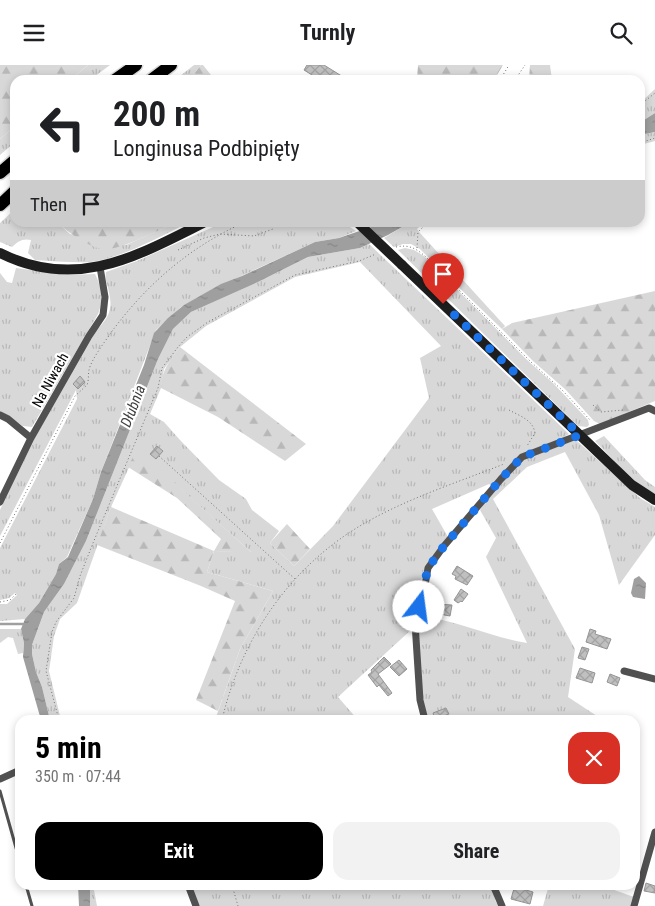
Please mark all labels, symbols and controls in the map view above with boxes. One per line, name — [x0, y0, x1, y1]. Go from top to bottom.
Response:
icon: menu — [20, 19, 48, 47]
icon: search — [607, 19, 635, 47]
text: Turnly — [300, 20, 355, 45]
text: 200 m — [113, 94, 200, 135]
icon: left — [30, 95, 95, 160]
text: Longinusa Podbipięty — [113, 136, 300, 161]
icon: arrive — [77, 190, 105, 218]
text: Then — [30, 193, 67, 216]
pin — [422, 253, 464, 304]
icon: arrive — [429, 260, 457, 288]
street label: Na Niwach — [29, 350, 71, 410]
water label: Dłubnia — [117, 382, 149, 430]
position arrow — [392, 580, 444, 632]
text: 5 min — [35, 730, 102, 765]
button: close — [568, 732, 620, 784]
text: 350 m · 07:44 — [35, 767, 121, 786]
button: Exit — [35, 822, 323, 880]
button: Share — [333, 822, 620, 880]

